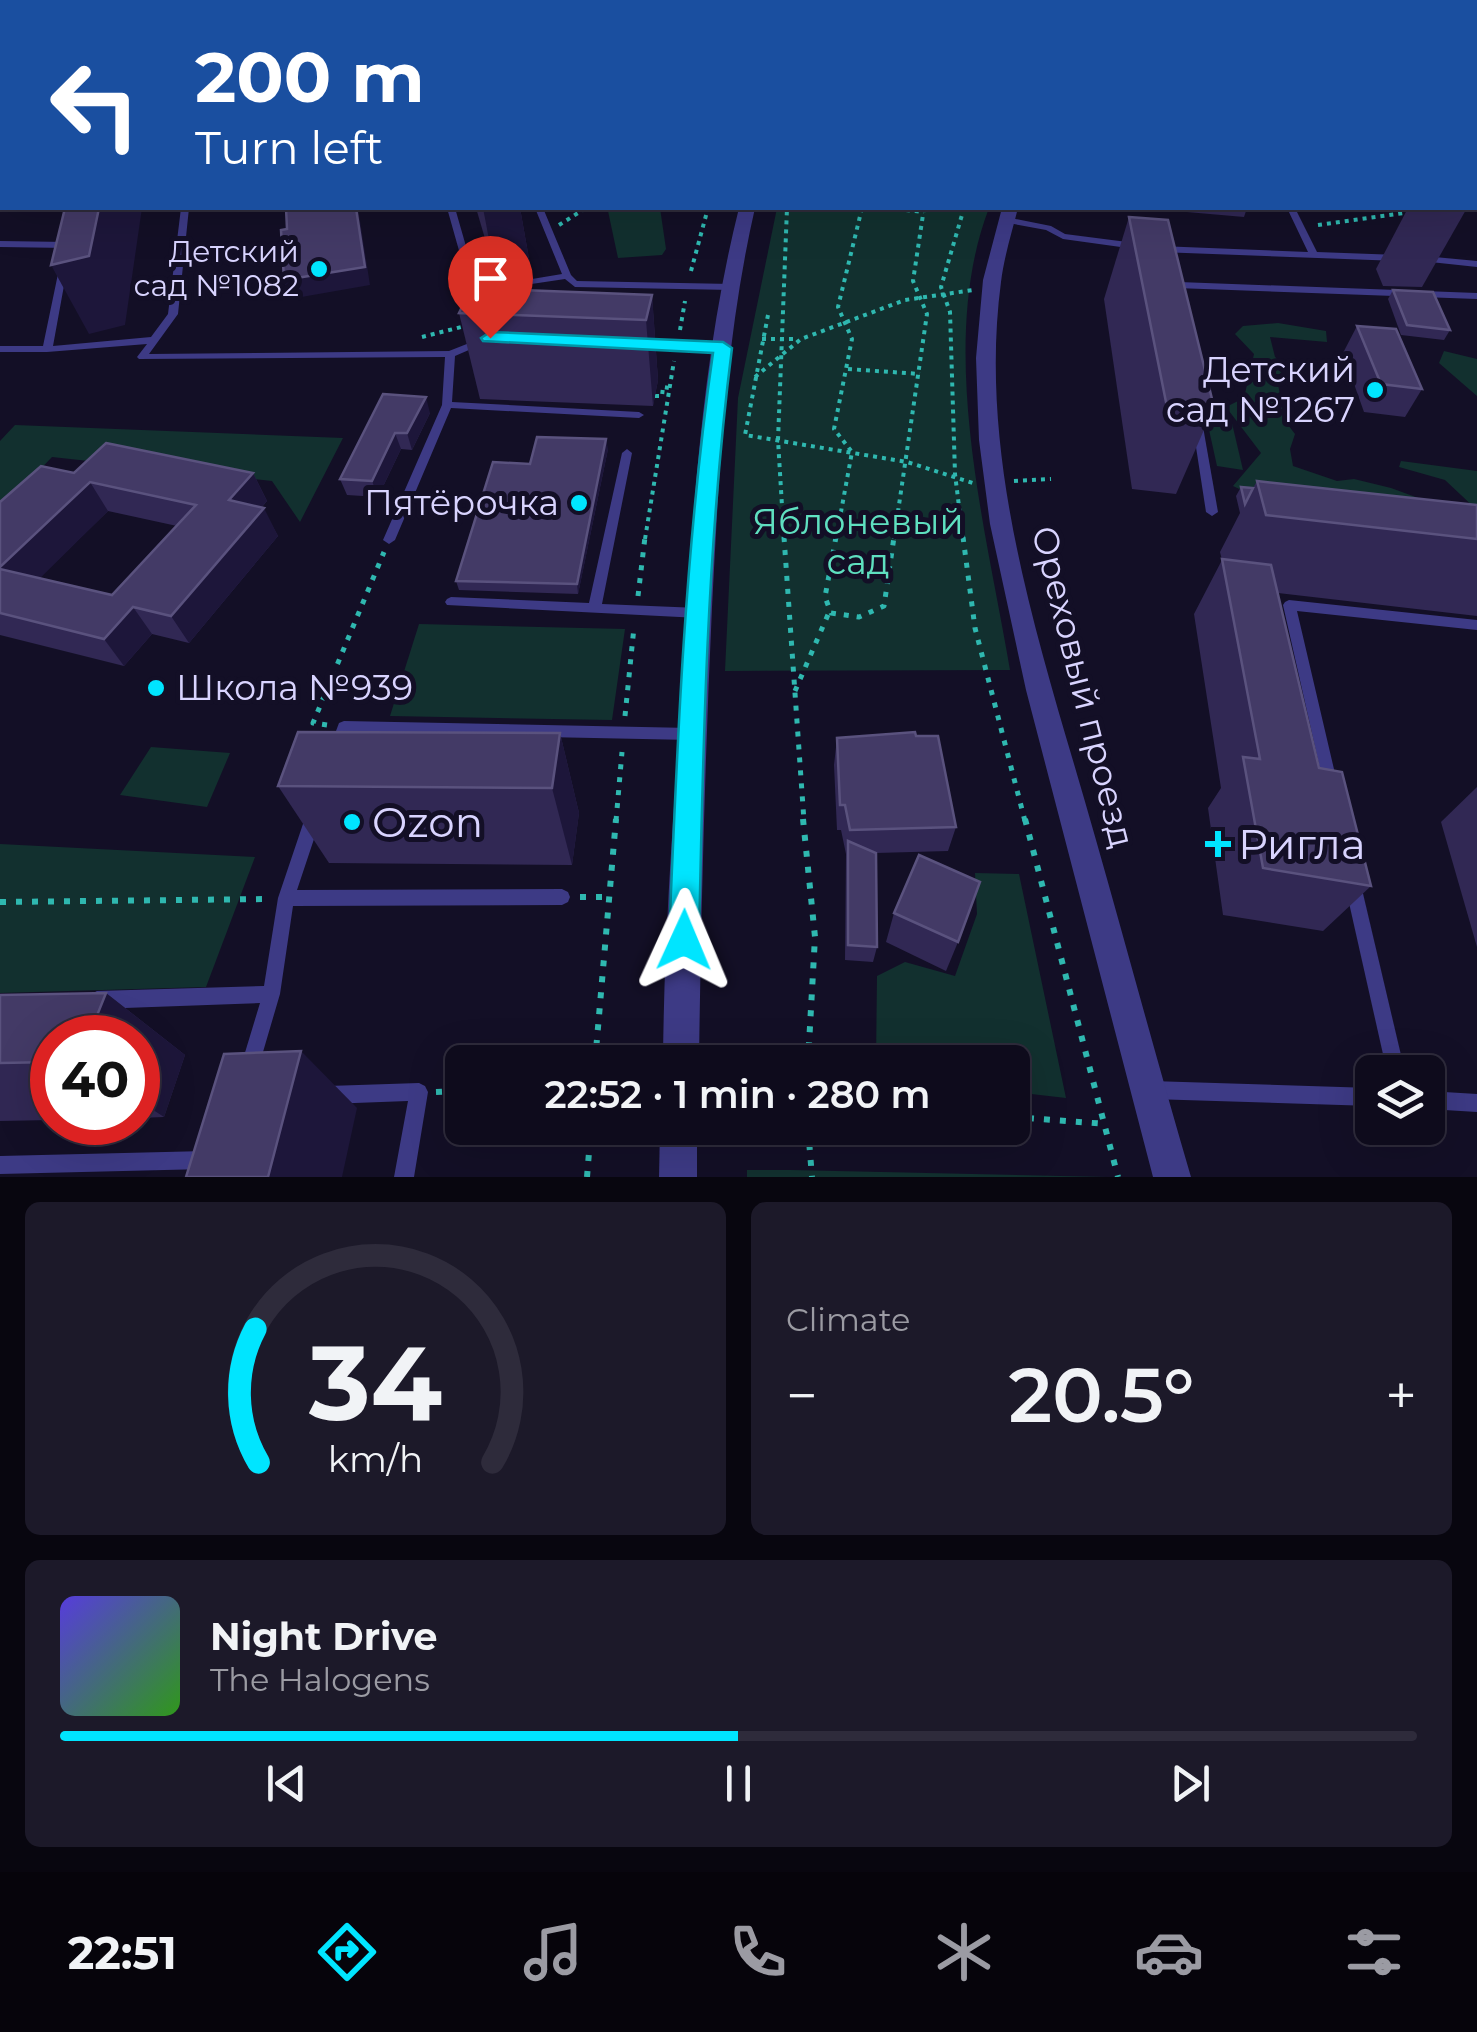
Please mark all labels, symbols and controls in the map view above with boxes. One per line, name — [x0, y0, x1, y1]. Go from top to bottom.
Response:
text: 200 m — [195, 34, 425, 120]
icon: left — [30, 40, 160, 170]
text: Turn left — [195, 120, 383, 175]
place label: Детский сад №1082 — [134, 233, 299, 304]
pin — [448, 236, 533, 339]
icon: arrive — [463, 251, 518, 306]
marker: Детский сад №1082 — [308, 258, 330, 280]
place label: Детский сад №1267 — [1166, 348, 1355, 431]
marker: Детский сад №1267 — [1364, 379, 1386, 401]
place label: Пятёрочка — [364, 481, 559, 524]
marker: Пятёрочка — [568, 492, 590, 514]
park label: Яблоневый сад — [752, 500, 964, 583]
street label: Ореховый проезд — [1023, 522, 1144, 852]
place label: Школа №939 — [176, 666, 413, 709]
marker: Школа №939 — [145, 677, 167, 699]
place label: Ozon — [372, 796, 483, 848]
marker: Ozon — [341, 811, 363, 833]
place label: Ригла — [1238, 818, 1365, 870]
marker: Ригла — [1207, 833, 1229, 855]
position arrow — [632, 888, 736, 992]
speed limit sign: 40 — [30, 1015, 160, 1145]
map controls — [1355, 1055, 1445, 1145]
button: layers — [1355, 1055, 1445, 1145]
text: 22:52 · 1 min · 280 m — [544, 1071, 931, 1118]
text: Climate — [786, 1300, 910, 1339]
text: 34 — [308, 1319, 442, 1446]
text: 20.5° — [1008, 1349, 1195, 1441]
text: − — [786, 1362, 818, 1429]
text: + — [1385, 1362, 1417, 1429]
text: km/h — [328, 1437, 423, 1481]
text: Night Drive — [210, 1613, 437, 1660]
text: The Halogens — [210, 1660, 430, 1699]
icon: previous — [259, 1756, 314, 1811]
icon: pause — [711, 1756, 766, 1811]
icon: next — [1163, 1756, 1218, 1811]
icon: directions — [312, 1917, 382, 1987]
icon: music — [518, 1917, 588, 1987]
icon: phone — [723, 1917, 793, 1987]
icon: climate — [929, 1917, 999, 1987]
icon: car — [1134, 1917, 1204, 1987]
icon: filters — [1339, 1917, 1409, 1987]
text: 22:51 — [68, 1925, 177, 1980]

